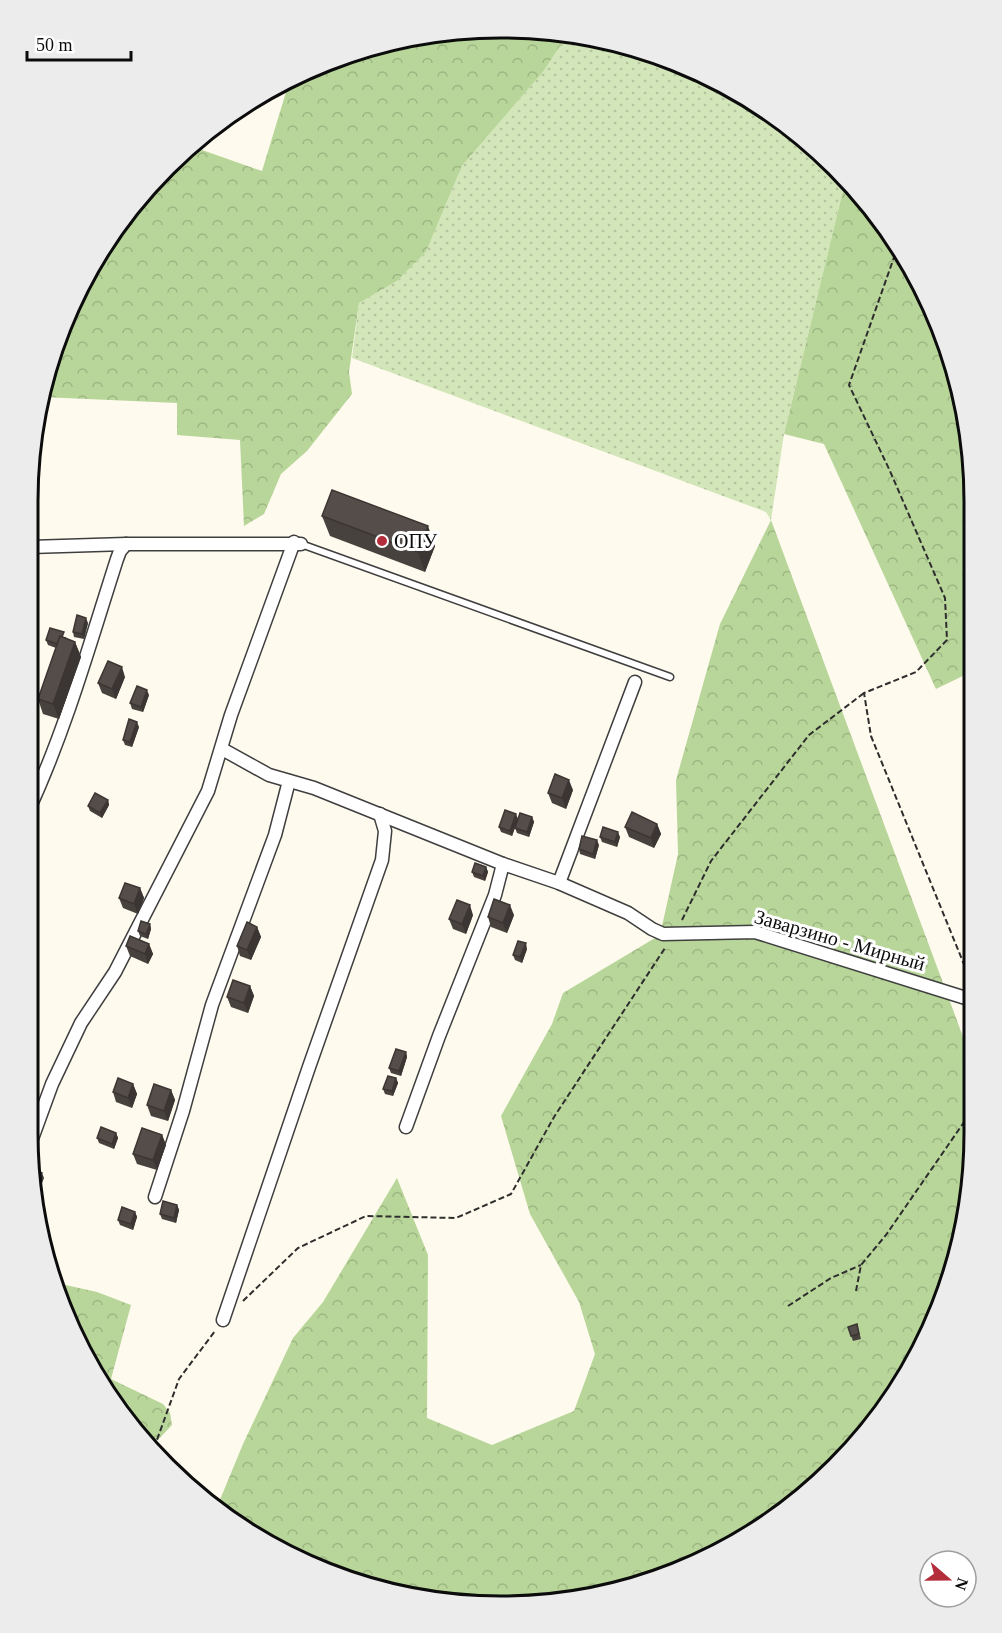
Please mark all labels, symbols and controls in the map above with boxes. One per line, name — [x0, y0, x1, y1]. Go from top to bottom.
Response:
scale bar — [27, 24, 130, 62]
text: 50 m — [36, 35, 73, 55]
place label: ОПУ — [394, 530, 438, 552]
marker: ОПУ — [375, 534, 389, 548]
street label: Заварзино - Мирный — [752, 905, 928, 976]
north arrow — [918, 1549, 978, 1609]
text: N — [952, 1576, 972, 1593]

